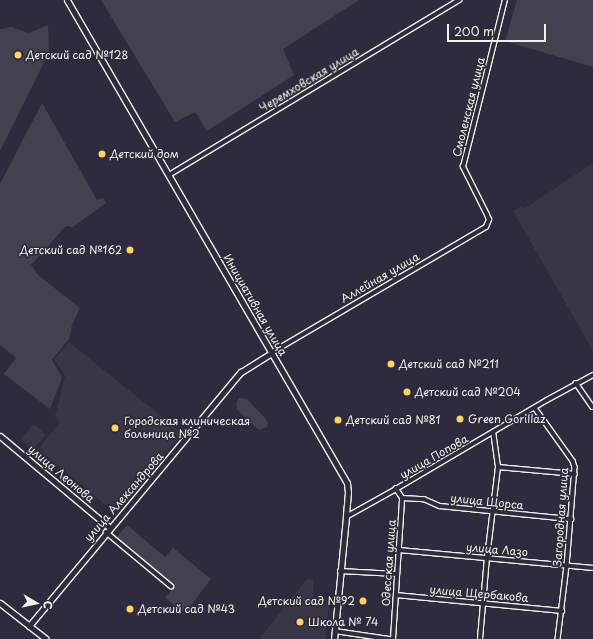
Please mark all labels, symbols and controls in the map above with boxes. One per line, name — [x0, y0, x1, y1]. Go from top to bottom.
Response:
scale bar — [449, 16, 548, 42]
text: 200 m — [454, 22, 494, 40]
street label: Черемховская улица — [257, 45, 361, 115]
place label: Детский сад №128 — [26, 48, 129, 62]
marker: Детский сад №128 — [13, 50, 23, 60]
street label: Смоленская улица — [450, 55, 488, 159]
place label: Детский дом — [110, 147, 179, 161]
marker: Детский дом — [97, 149, 107, 159]
place label: Детский сад №162 — [19, 243, 122, 257]
marker: Детский сад №162 — [125, 245, 135, 255]
street label: Аллейная улица — [338, 250, 422, 306]
street label: Инициативная улица — [220, 251, 290, 359]
place label: Детский сад №211 — [399, 357, 500, 371]
marker: Детский сад №211 — [386, 359, 396, 369]
place label: Детский сад №204 — [415, 385, 522, 399]
marker: Детский сад №204 — [402, 387, 412, 397]
place label: Green Gorillaz — [468, 412, 546, 426]
place label: Детский сад №81 — [346, 413, 441, 427]
marker: Green Gorillaz — [455, 414, 465, 424]
place label: Городская клиническая больница №2 — [124, 415, 251, 441]
marker: Детский сад №81 — [333, 415, 343, 425]
marker: Городская клиническая больница №2 — [109, 422, 121, 434]
street label: улица Попова — [397, 432, 471, 482]
street label: улица Леонова — [25, 442, 97, 506]
street label: улица Александрова — [82, 450, 166, 544]
street label: Загородная улица — [551, 467, 571, 567]
street label: улица Щорса — [449, 492, 525, 512]
street label: Одесская улица — [379, 519, 399, 607]
street label: улица Лазо — [465, 541, 529, 559]
north arrow — [16, 583, 56, 623]
street label: улица Щербакова — [429, 583, 529, 605]
place label: Детский сад №92 — [257, 594, 355, 608]
marker: Детский сад №92 — [358, 596, 368, 606]
text: С — [39, 600, 57, 610]
place label: Детский сад №43 — [138, 602, 236, 616]
marker: Детский сад №43 — [125, 604, 135, 614]
place label: Школа № 74 — [308, 615, 379, 629]
marker: Школа № 74 — [295, 617, 305, 627]

